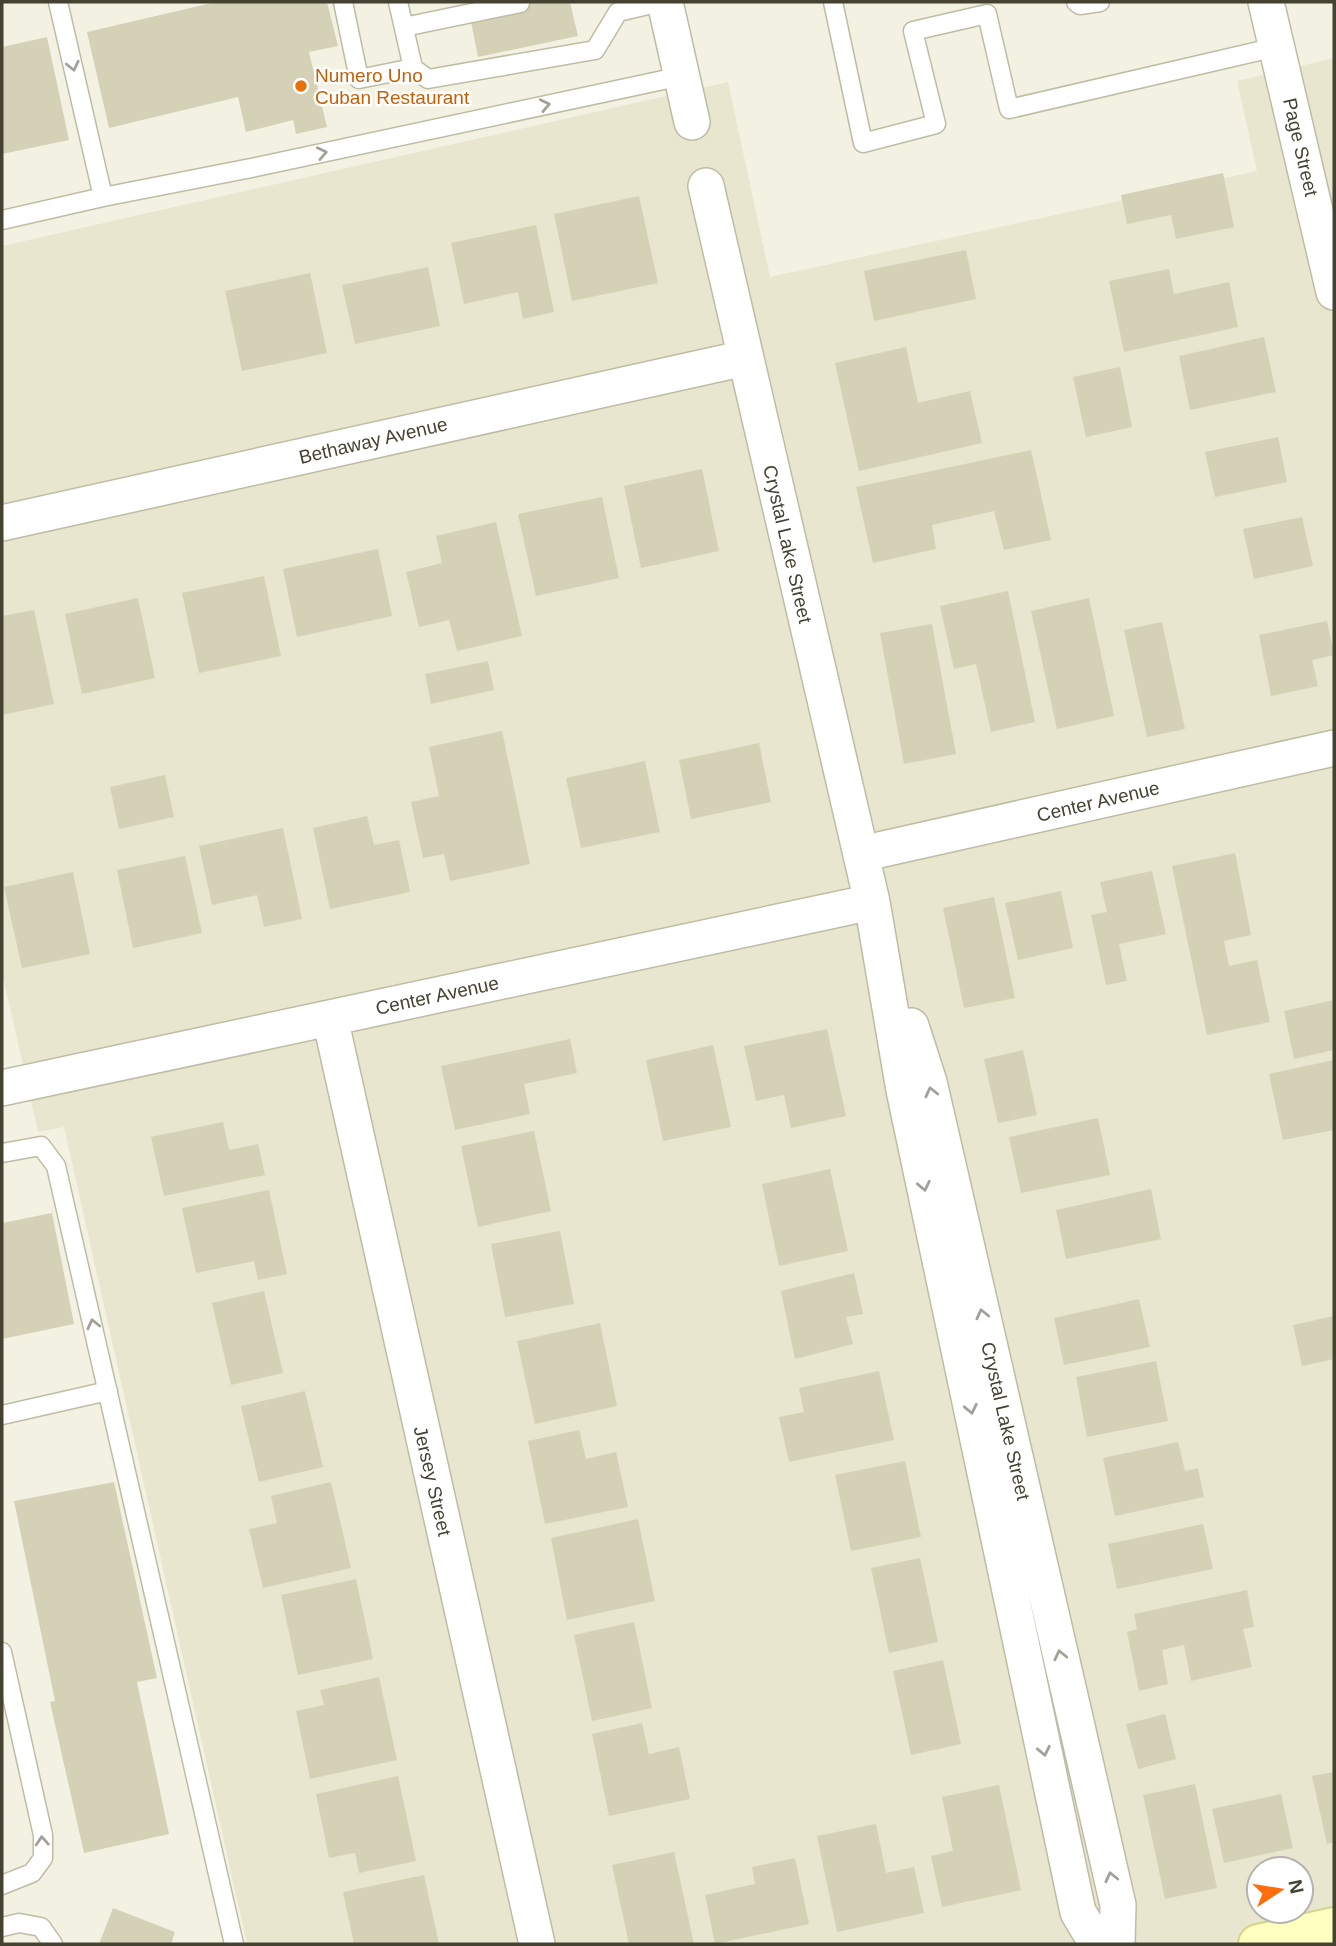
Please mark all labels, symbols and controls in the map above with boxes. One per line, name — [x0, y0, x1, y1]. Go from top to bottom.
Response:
one-way arrow — [65, 60, 79, 72]
place label: Numero Uno Cuban Restaurant — [315, 65, 470, 108]
marker: Numero Uno Cuban Restaurant — [293, 78, 309, 94]
street label: Page Street — [1279, 96, 1322, 199]
one-way arrow — [539, 99, 551, 113]
one-way arrow — [316, 146, 328, 161]
street label: Bethaway Avenue — [297, 413, 449, 468]
street label: Crystal Lake Street — [759, 463, 816, 626]
street label: Center Avenue — [1035, 777, 1162, 826]
street label: Center Avenue — [374, 972, 501, 1019]
one-way arrow — [925, 1086, 939, 1098]
one-way arrow — [916, 1180, 930, 1192]
one-way arrow — [976, 1308, 990, 1320]
one-way arrow — [86, 1318, 101, 1330]
street label: Crystal Lake Street — [977, 1340, 1034, 1503]
one-way arrow — [963, 1403, 978, 1415]
street label: Jersey Street — [410, 1424, 455, 1539]
one-way arrow — [1054, 1649, 1069, 1661]
one-way arrow — [1036, 1745, 1051, 1757]
one-way arrow — [35, 1835, 50, 1846]
north arrow — [1245, 1855, 1315, 1925]
one-way arrow — [1105, 1871, 1120, 1883]
text: N — [1284, 1878, 1308, 1895]

